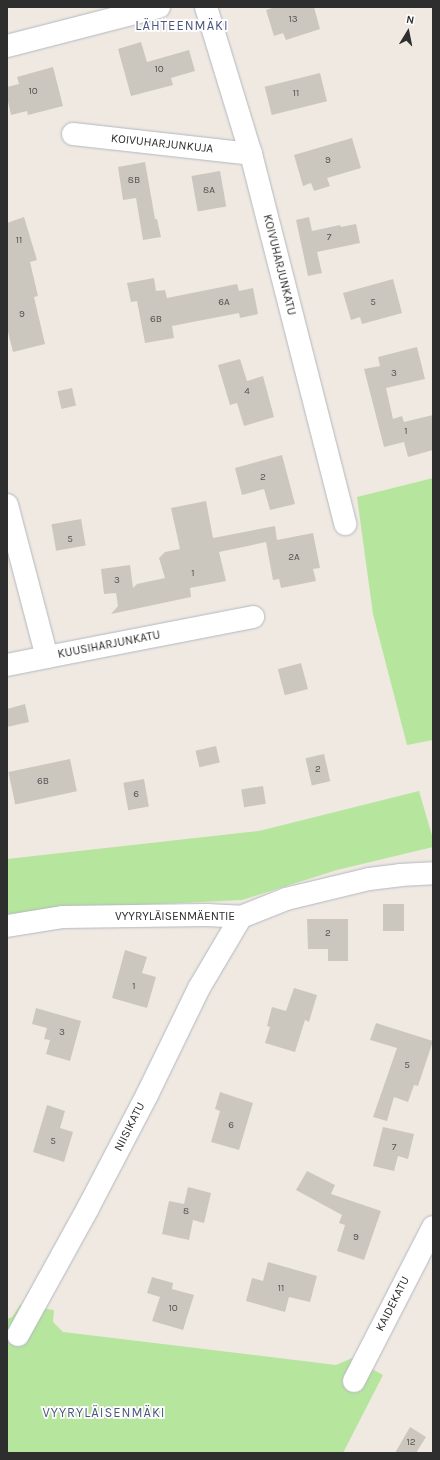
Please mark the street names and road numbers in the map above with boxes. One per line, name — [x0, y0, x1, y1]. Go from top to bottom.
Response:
street label: KOIVUHARJUNKUJA — [110, 131, 214, 157]
street label: KOIVUHARJUNKATU — [259, 213, 299, 317]
street label: KUUSIHARJUNKATU — [56, 628, 162, 662]
street label: VYYRYLÄISENMÄENTIE — [115, 910, 235, 924]
street label: NIISIKATU — [112, 1100, 148, 1154]
street label: KAIDEKATU — [373, 1274, 413, 1334]

